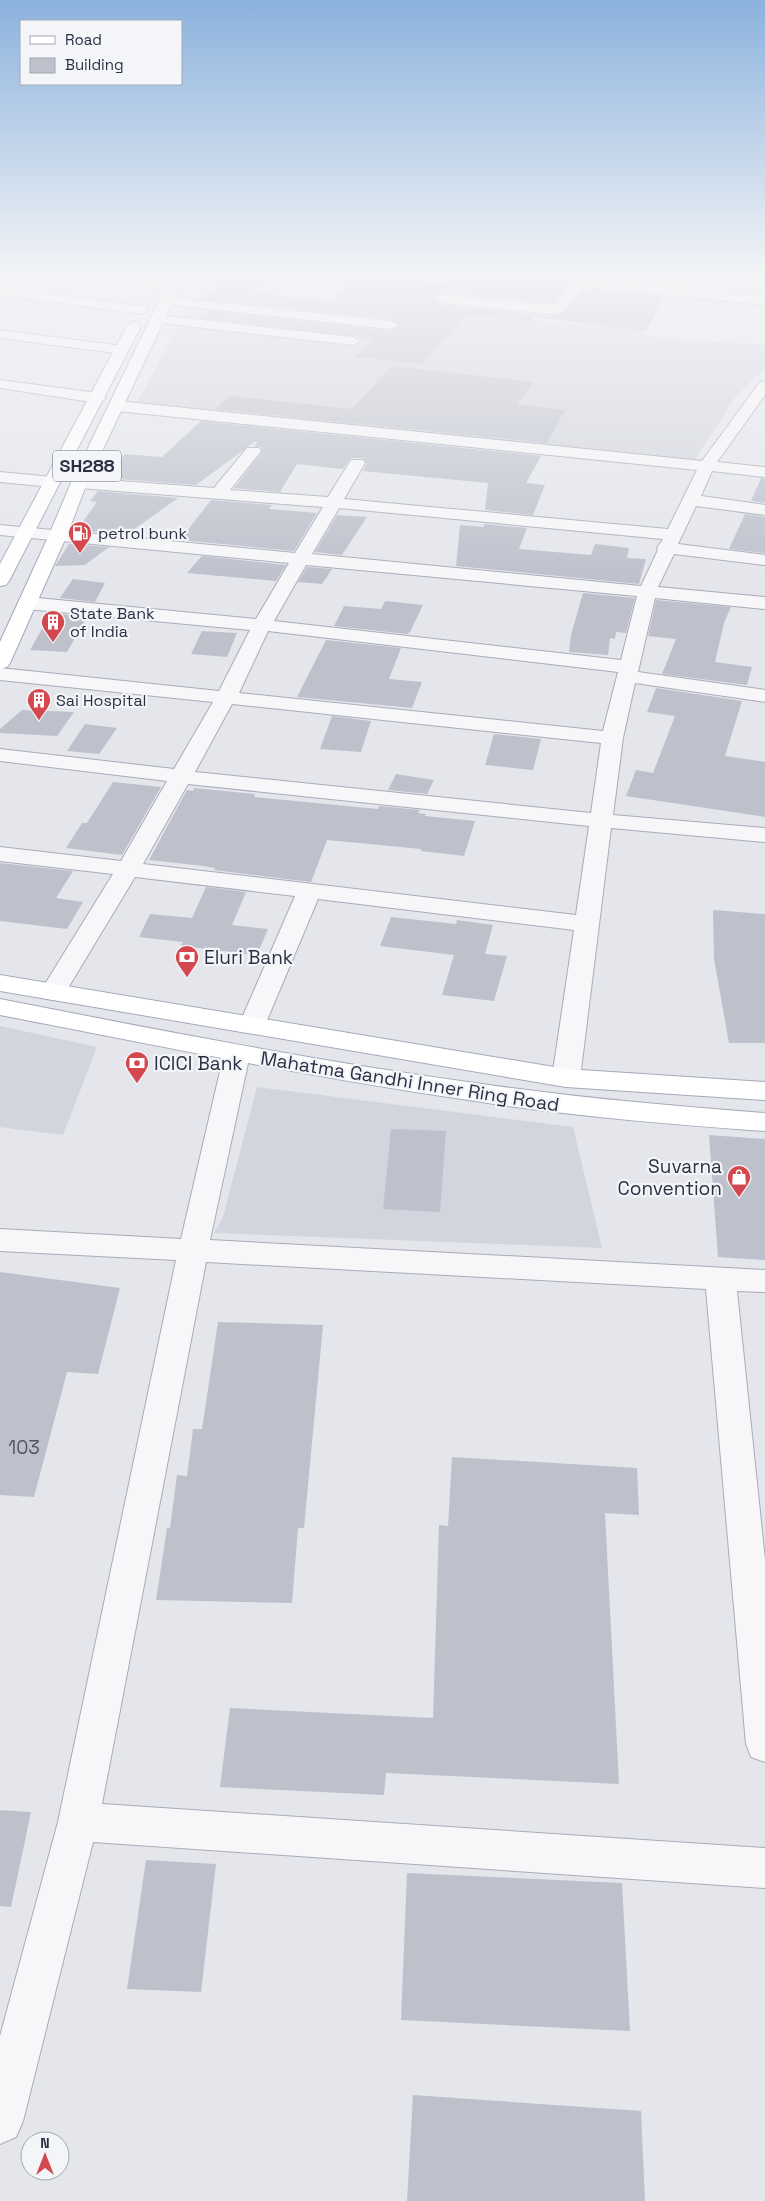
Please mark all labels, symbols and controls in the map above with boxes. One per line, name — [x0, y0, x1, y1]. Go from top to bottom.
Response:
legend — [20, 20, 182, 85]
text: Road — [65, 30, 102, 49]
text: Building — [65, 55, 124, 74]
road number: SH288 — [53, 451, 121, 482]
fuel station icon: petrol bunk — [67, 520, 93, 554]
place label: petrol bunk — [98, 523, 187, 544]
place label: State Bank of India — [70, 603, 155, 642]
building icon: State Bank of India — [40, 609, 66, 643]
building icon: Sai Hospital — [26, 687, 52, 721]
place label: Sai Hospital — [56, 690, 147, 711]
bank icon: Eluri Bank — [174, 944, 200, 978]
place label: Eluri Bank — [204, 945, 293, 970]
street label: Mahatma Gandhi Inner Ring Road — [259, 1046, 561, 1117]
bank icon: ICICI Bank — [124, 1050, 150, 1084]
place label: ICICI Bank — [154, 1051, 243, 1076]
place label: Suvarna Convention — [617, 1154, 722, 1201]
shop icon: Suvarna Convention — [726, 1164, 752, 1198]
house number: 103 — [8, 1435, 40, 1460]
north arrow — [20, 2131, 70, 2181]
text: N — [40, 2134, 50, 2152]

